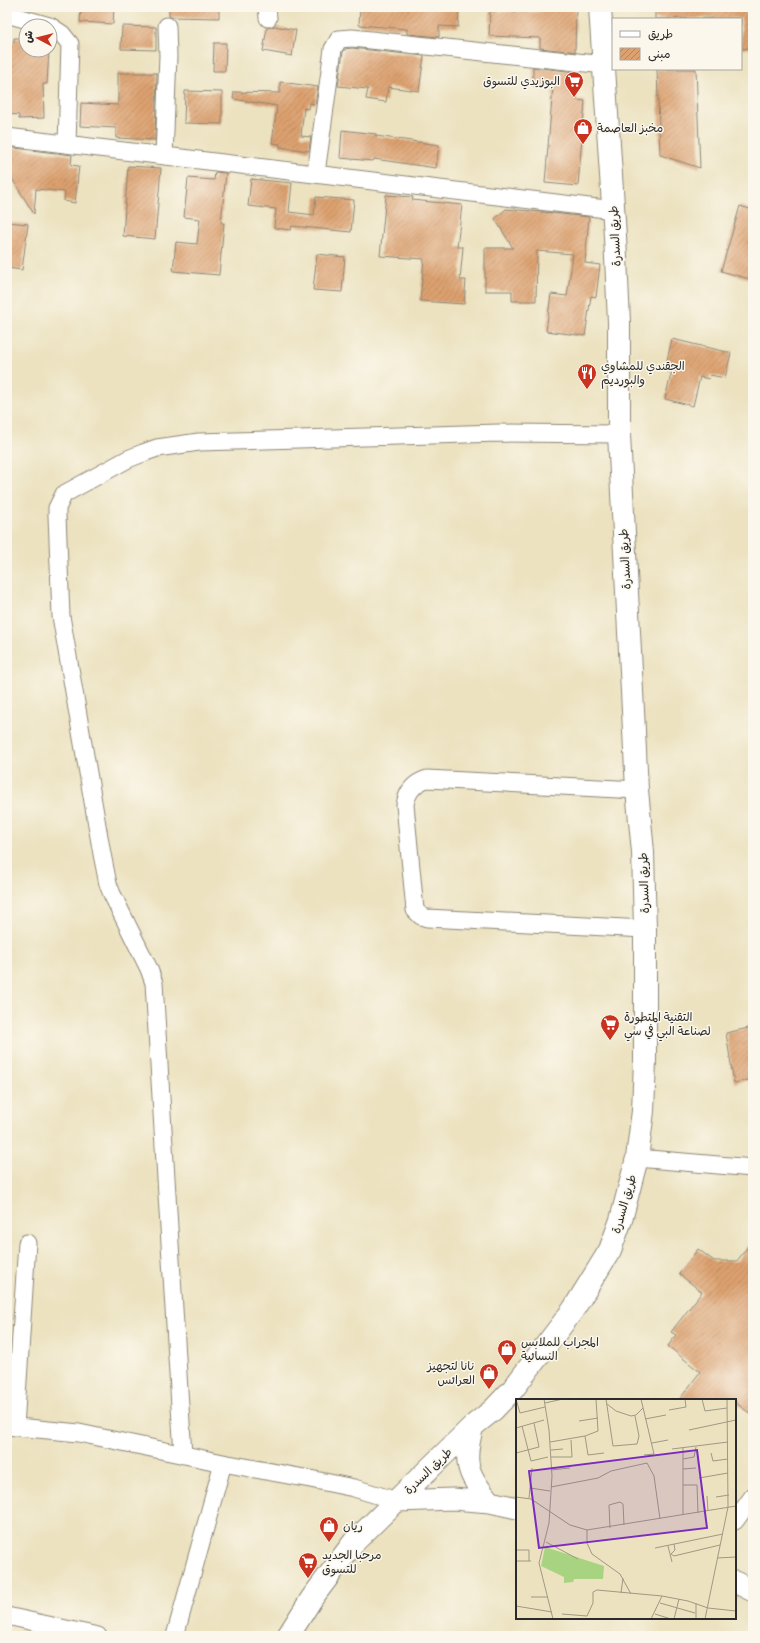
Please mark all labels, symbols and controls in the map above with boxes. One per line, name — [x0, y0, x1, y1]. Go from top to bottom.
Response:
north arrow — [18, 18, 58, 58]
legend — [612, 18, 742, 70]
text: طريق — [648, 27, 673, 44]
text: ش — [21, 30, 39, 44]
text: مبنى — [648, 47, 671, 64]
supermarket icon: البوزيدي للتسوق — [563, 70, 585, 98]
place label: البوزيدي للتسوق — [483, 74, 560, 91]
shop icon: مخبز العاصمة — [572, 117, 594, 145]
place label: مخبز العاصمة — [597, 121, 663, 138]
street label: طريق السدرة — [606, 205, 627, 267]
place label: الجقندي للمشاوي والبورديم — [601, 359, 685, 390]
restaurant icon: الجقندي للمشاوي والبورديم — [576, 362, 598, 390]
street label: طريق السدرة — [616, 528, 637, 590]
street label: طريق السدرة — [636, 852, 655, 914]
place label: التقنية المتطورة لصناعة البي في سي — [624, 1010, 711, 1042]
supermarket icon: التقنية المتطورة لصناعة البي في سي — [599, 1013, 621, 1041]
street label: طريق السدرة — [609, 1173, 642, 1236]
place label: المجراب للملابس النسائية — [521, 1335, 599, 1366]
shop icon: المجراب للملابس النسائية — [496, 1338, 518, 1366]
place label: نانا لتجهيز العرائس — [426, 1359, 475, 1390]
shop icon: نانا لتجهيز العرائس — [478, 1362, 500, 1390]
inset map — [516, 1399, 736, 1619]
street label: طريق السدرة — [401, 1445, 457, 1499]
shop icon: ريان — [318, 1515, 340, 1543]
place label: ريان — [343, 1519, 363, 1536]
place label: مرحبا الجديد للتسوق — [322, 1548, 382, 1579]
supermarket icon: مرحبا الجديد للتسوق — [297, 1551, 319, 1579]

